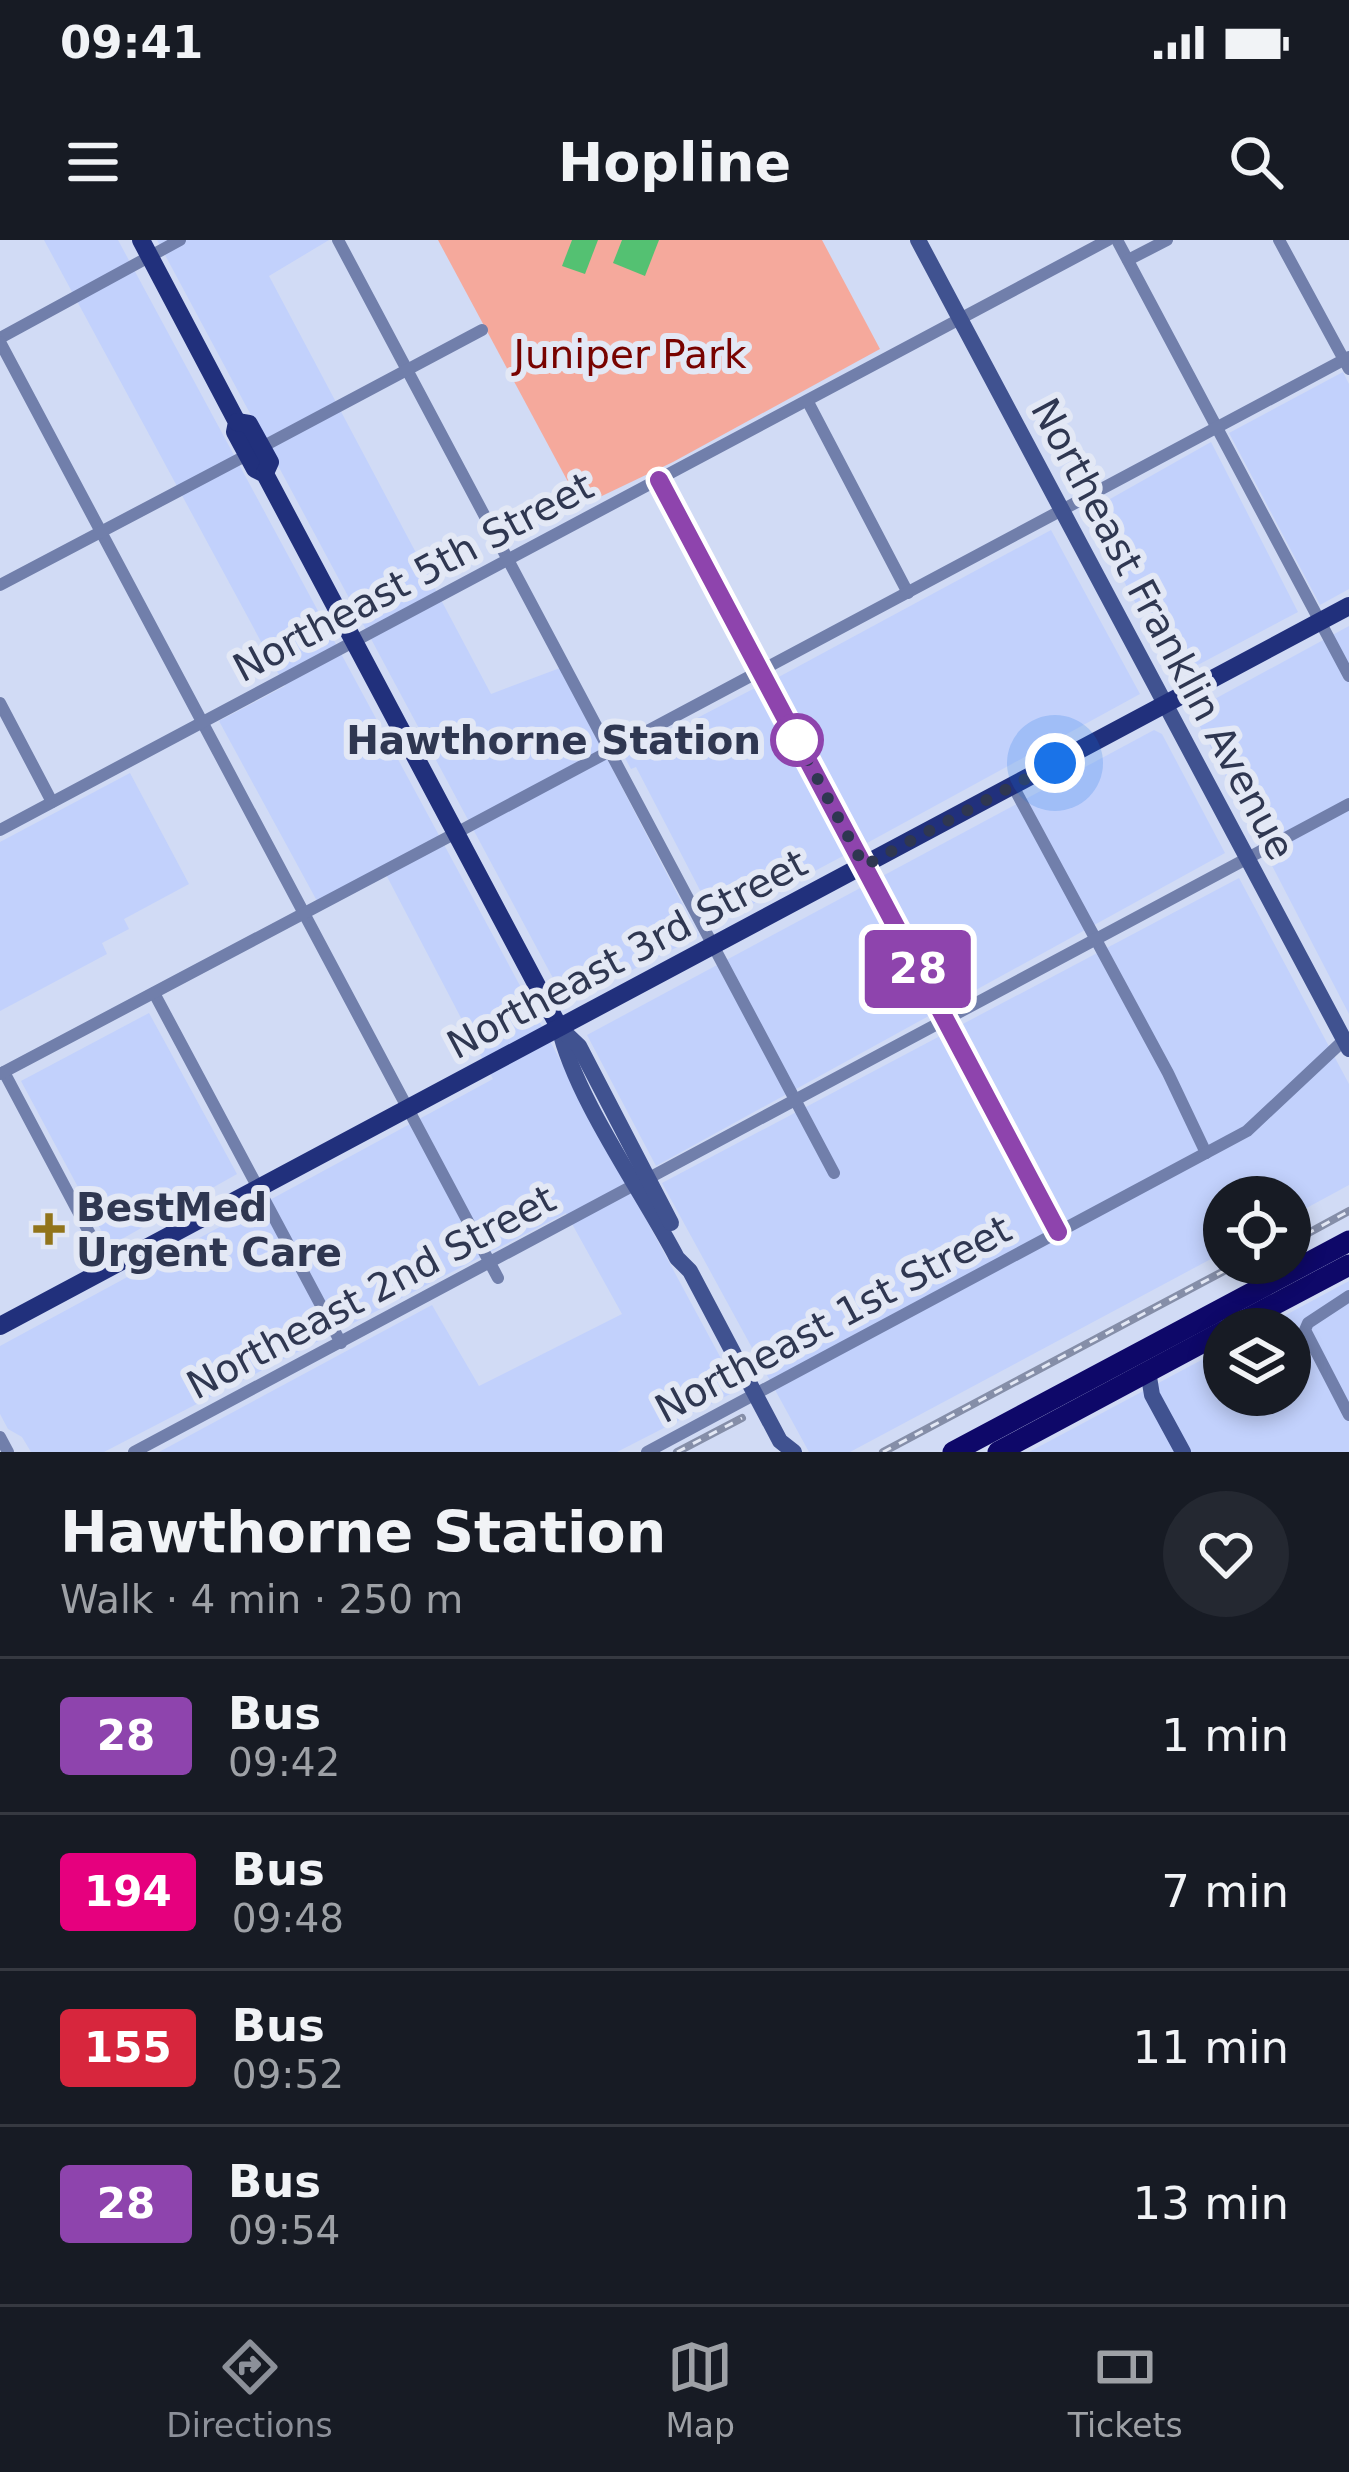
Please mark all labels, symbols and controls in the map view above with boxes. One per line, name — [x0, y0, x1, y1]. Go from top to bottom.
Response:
text: 09:41 — [60, 16, 203, 69]
icon: menu — [60, 129, 126, 195]
icon: search — [1223, 129, 1289, 195]
text: Hopline — [558, 131, 791, 194]
park label: Juniper Park — [510, 332, 747, 377]
street label: Northeast Franklin Avenue — [1022, 391, 1304, 867]
street label: Northeast 5th Street — [226, 463, 600, 691]
marker: Hawthorne Station — [772, 715, 822, 765]
place label: Hawthorne Station — [346, 718, 761, 763]
your location — [1025, 733, 1085, 793]
street label: Northeast 3rd Street — [439, 840, 815, 1068]
line badge: 28 — [864, 930, 972, 1008]
text: 28 — [889, 944, 947, 993]
street label: Northeast 2nd Street — [179, 1176, 563, 1408]
map controls — [1203, 1176, 1311, 1416]
button: locate — [1203, 1176, 1311, 1284]
place label: BestMed Urgent Care — [76, 1185, 342, 1275]
street label: Northeast 1st Street — [647, 1206, 1019, 1432]
marker: BestMed Urgent Care — [33, 1213, 65, 1245]
button: layers — [1203, 1308, 1311, 1416]
button: heart — [1163, 1491, 1289, 1617]
text: Hawthorne Station — [60, 1499, 666, 1565]
text: Walk · 4 min · 250 m — [60, 1577, 463, 1622]
text: Bus — [228, 1687, 321, 1740]
text: 1 min — [1161, 1709, 1289, 1762]
text: 28 — [97, 1711, 155, 1760]
text: 09:42 — [228, 1740, 340, 1785]
text: Bus — [232, 1843, 325, 1896]
text: 7 min — [1161, 1865, 1289, 1918]
text: 194 — [84, 1867, 172, 1916]
text: 09:48 — [232, 1896, 344, 1941]
text: Bus — [232, 1999, 325, 2052]
text: 11 min — [1133, 2021, 1289, 2074]
text: 155 — [84, 2023, 172, 2072]
text: 09:52 — [232, 2052, 344, 2097]
text: Bus — [228, 2155, 321, 2208]
text: 13 min — [1133, 2177, 1289, 2230]
text: 28 — [97, 2179, 155, 2228]
text: 09:54 — [228, 2208, 340, 2253]
tab: Directions — [166, 2334, 333, 2445]
tab: Map — [665, 2334, 735, 2445]
tab: Tickets — [1068, 2334, 1183, 2445]

